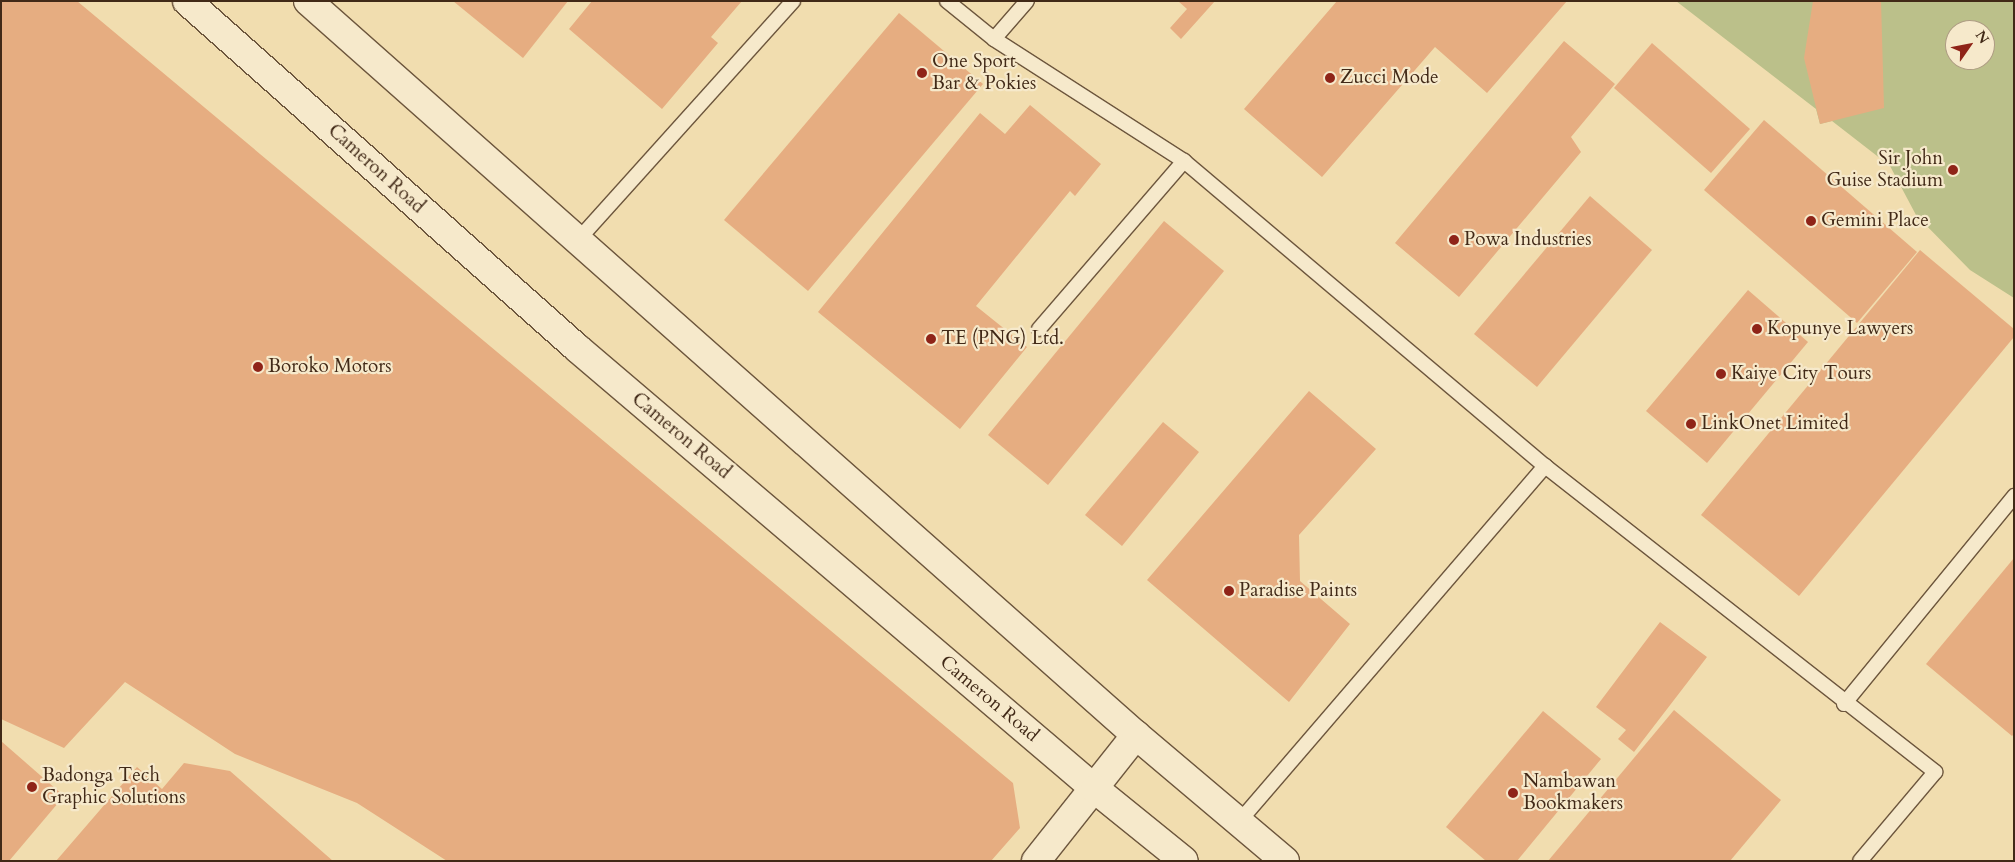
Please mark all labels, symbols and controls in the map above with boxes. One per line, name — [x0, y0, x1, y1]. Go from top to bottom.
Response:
north arrow — [1945, 20, 1995, 70]
text: N — [1971, 27, 1993, 47]
place label: One Sport Bar & Pokies — [932, 51, 1036, 95]
marker: One Sport Bar & Pokies — [916, 67, 928, 79]
place label: Zucci Mode — [1340, 67, 1439, 89]
marker: Zucci Mode — [1324, 72, 1336, 84]
street label: Cameron Road — [323, 120, 429, 218]
place label: Sir John Guise Stadium — [1826, 148, 1943, 192]
marker: Sir John Guise Stadium — [1947, 164, 1959, 176]
place label: Gemini Place — [1821, 210, 1929, 232]
marker: Gemini Place — [1805, 215, 1817, 227]
place label: Powa Industries — [1464, 229, 1591, 251]
marker: Powa Industries — [1448, 234, 1460, 246]
place label: Kopunye Lawyers — [1767, 318, 1913, 340]
marker: Kopunye Lawyers — [1751, 323, 1763, 335]
place label: TE (PNG) Ltd. — [941, 328, 1064, 350]
marker: TE (PNG) Ltd. — [925, 333, 937, 345]
place label: Boroko Motors — [268, 356, 392, 378]
marker: Boroko Motors — [252, 361, 264, 373]
place label: Kaiye City Tours — [1731, 363, 1871, 385]
marker: Kaiye City Tours — [1715, 368, 1727, 380]
street label: Cameron Road — [627, 388, 735, 484]
place label: LinkOnet Limited — [1701, 413, 1849, 435]
marker: LinkOnet Limited — [1685, 418, 1697, 430]
place label: Paradise Paints — [1239, 580, 1357, 602]
marker: Paradise Paints — [1223, 585, 1235, 597]
street label: Cameron Road — [935, 651, 1043, 747]
place label: Badonga Tech Graphic Solutions — [42, 765, 186, 809]
place label: Nambawan Bookmakers — [1523, 771, 1623, 815]
marker: Badonga Tech Graphic Solutions — [26, 781, 38, 793]
marker: Nambawan Bookmakers — [1507, 787, 1519, 799]

